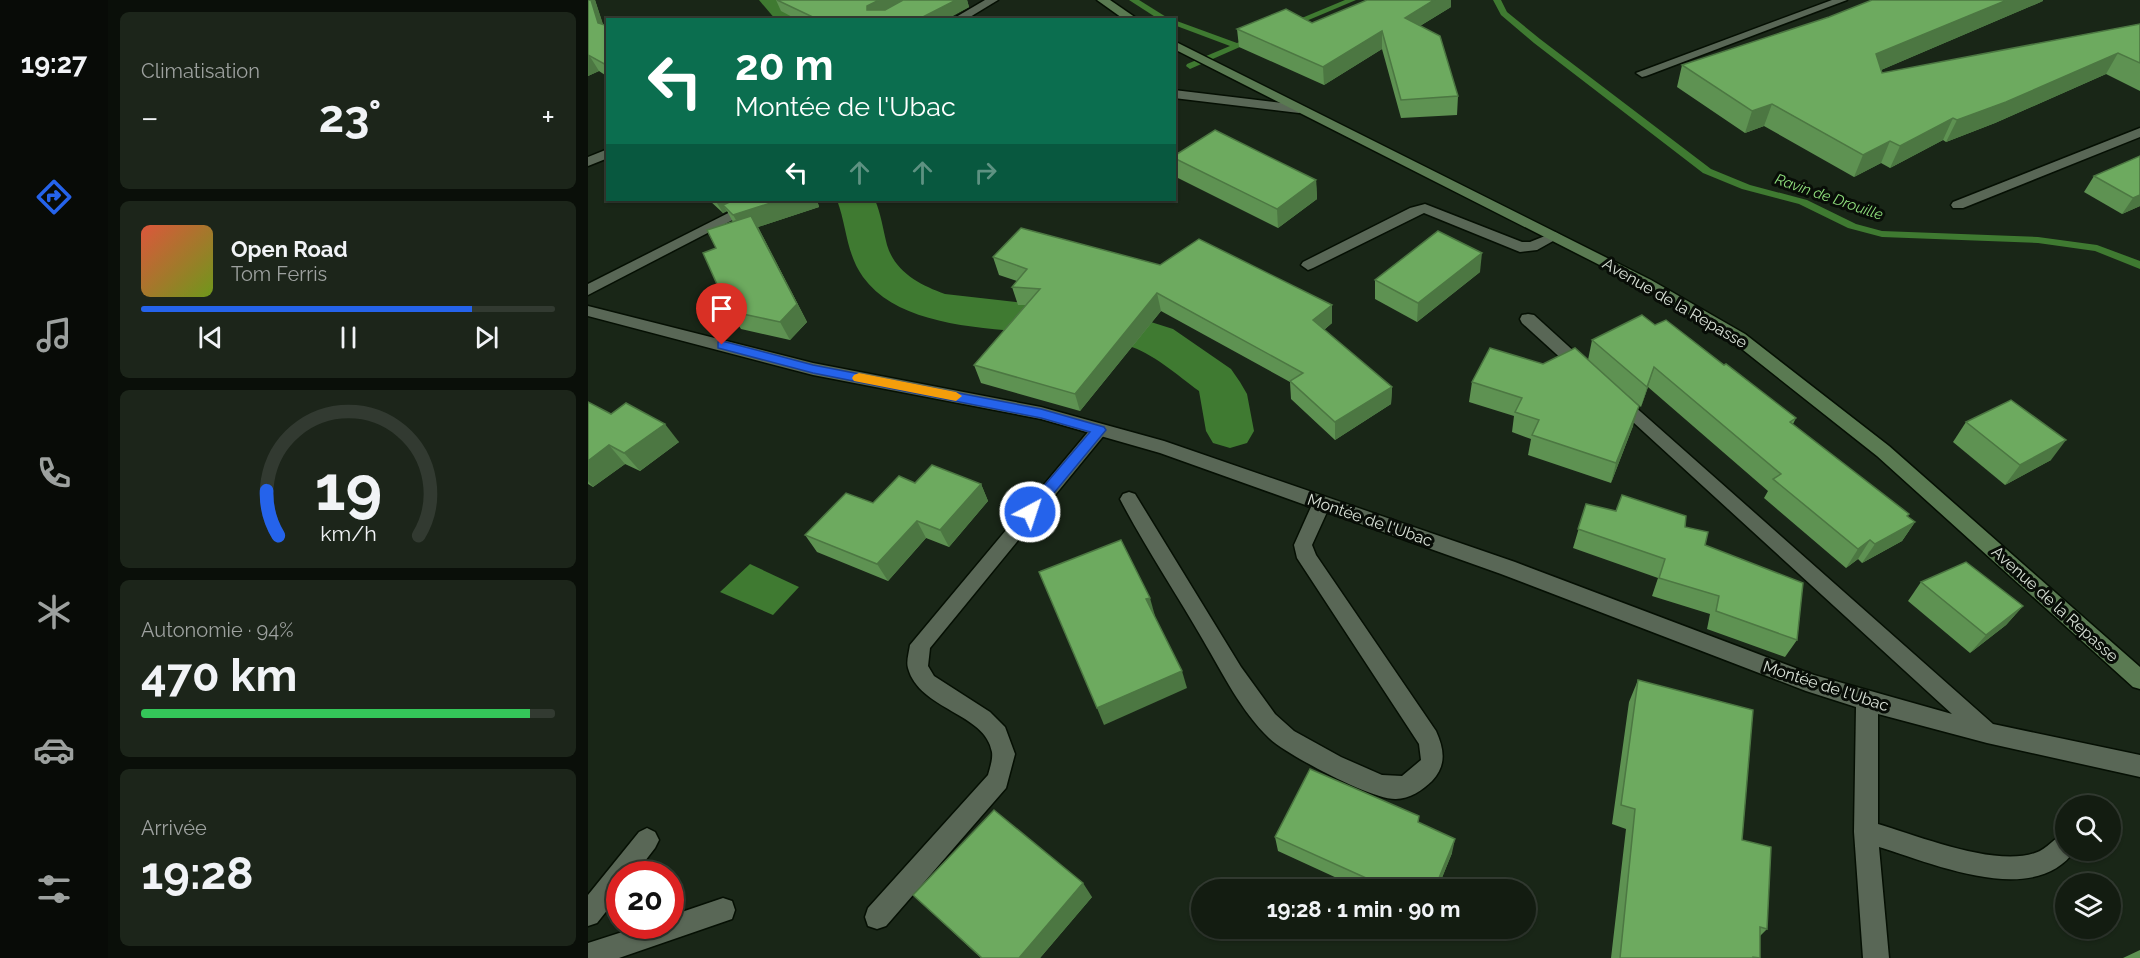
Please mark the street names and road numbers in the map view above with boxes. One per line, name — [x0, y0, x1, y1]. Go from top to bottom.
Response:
street label: Avenue de la Repasse — [1599, 254, 1751, 352]
street label: Montée de l'Ubac — [1305, 490, 1435, 550]
street label: Avenue de la Repasse — [1988, 542, 2122, 666]
street label: Montée de l'Ubac — [1761, 657, 1891, 715]

